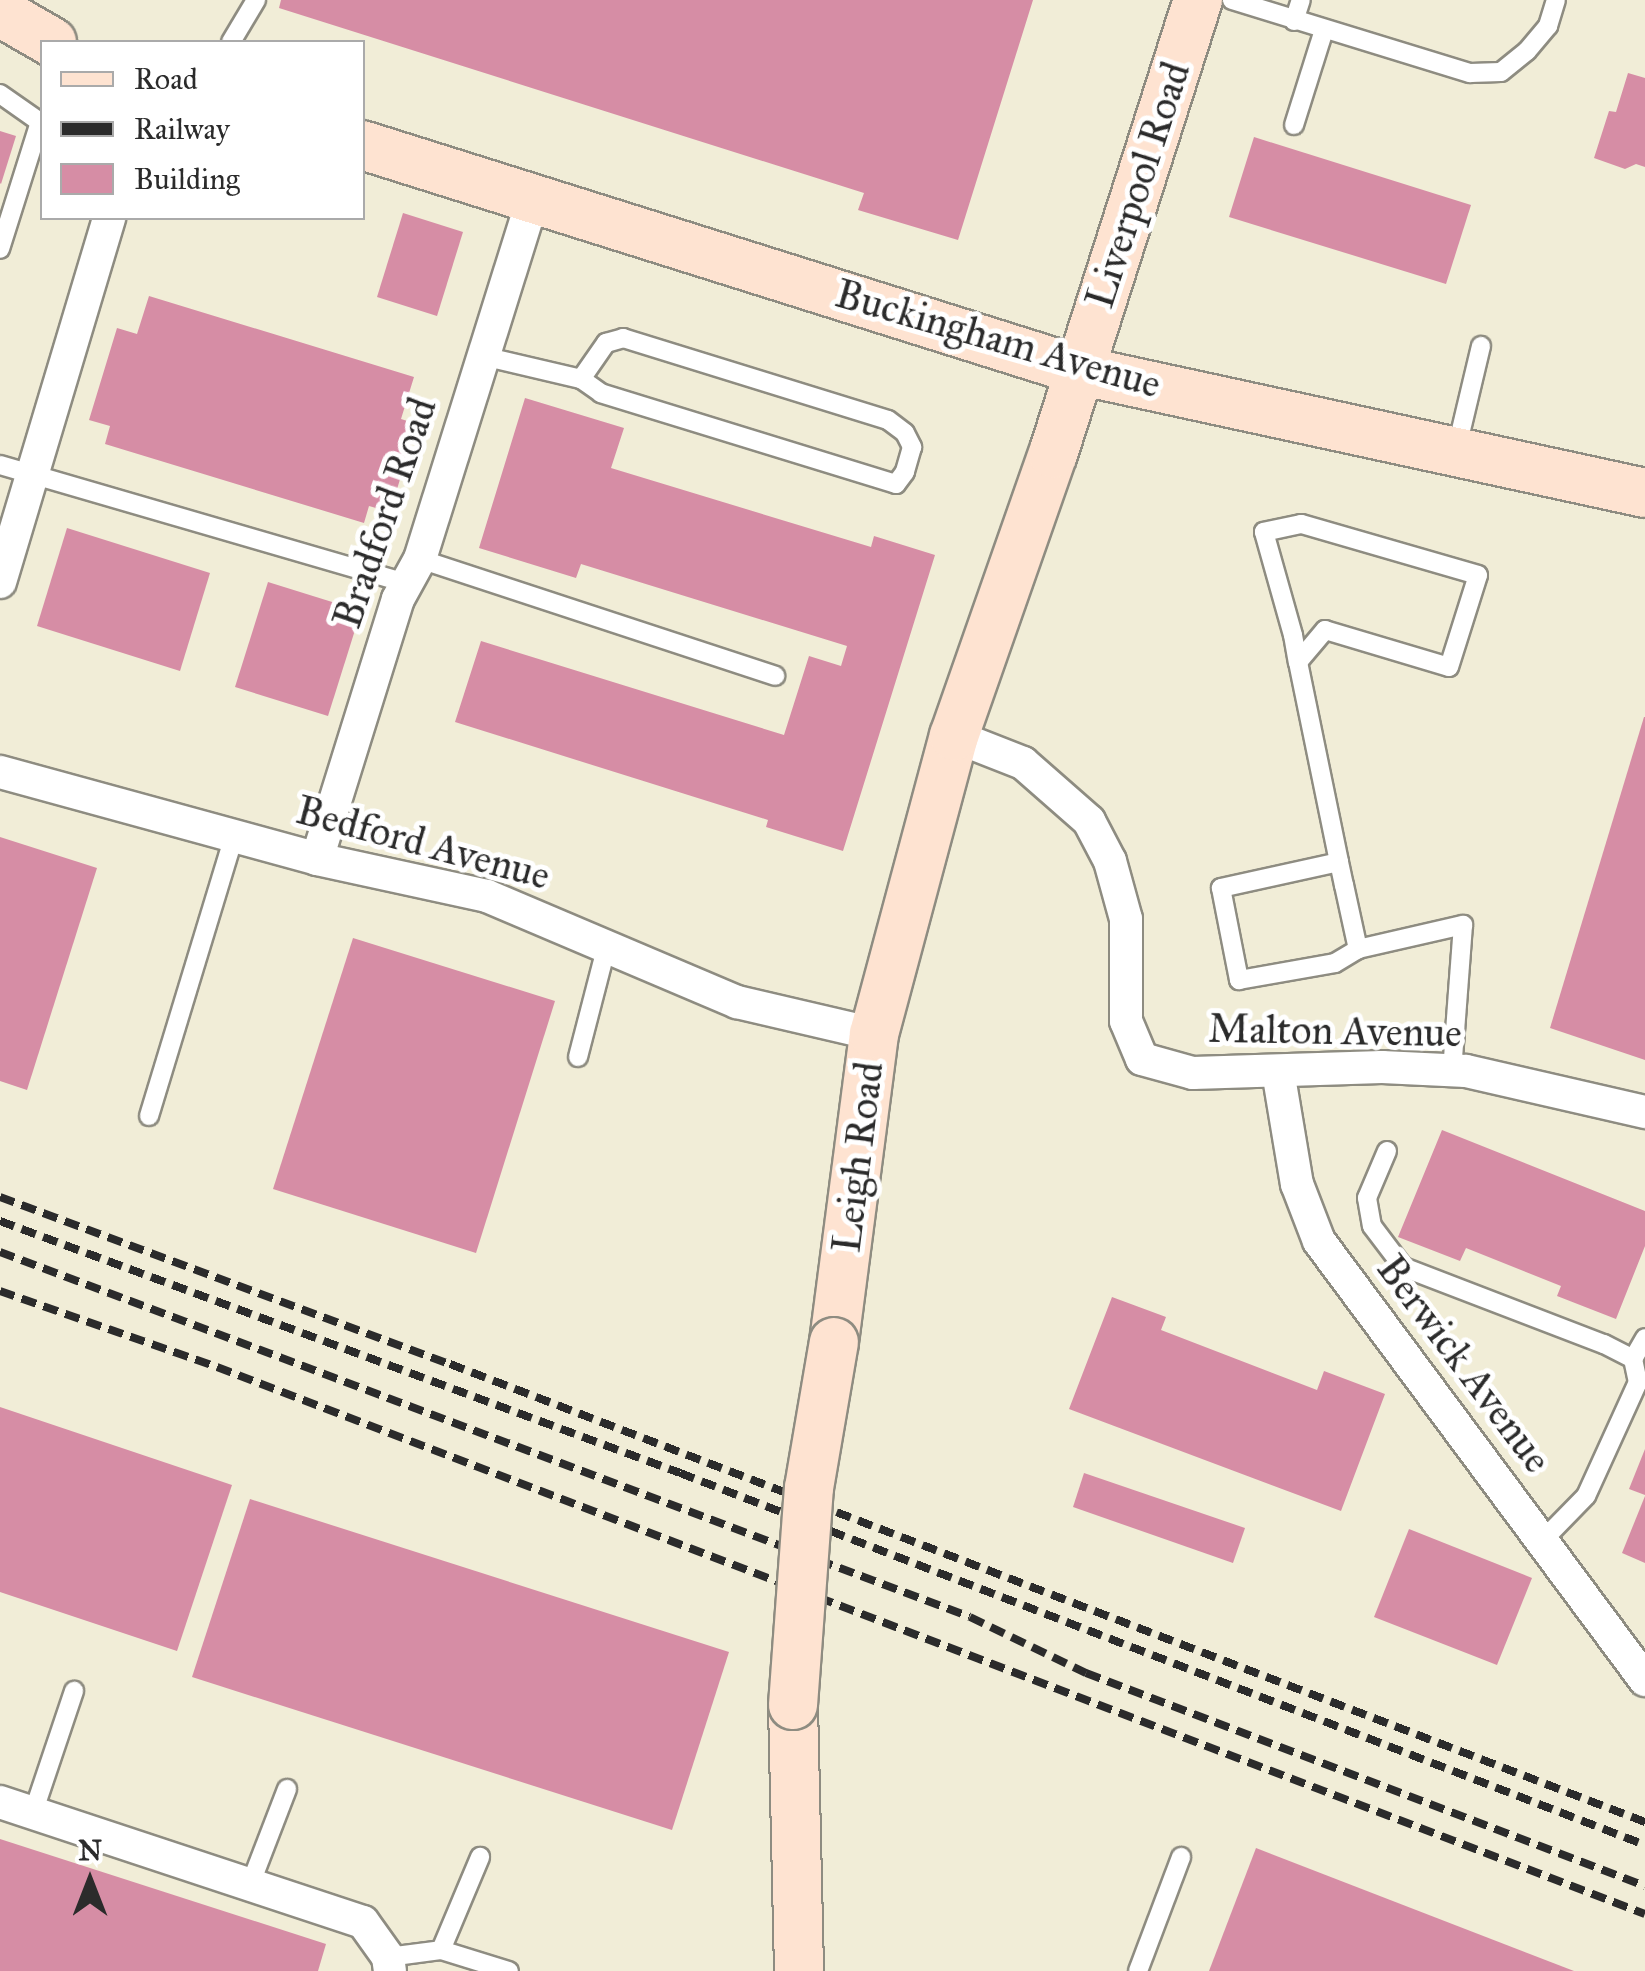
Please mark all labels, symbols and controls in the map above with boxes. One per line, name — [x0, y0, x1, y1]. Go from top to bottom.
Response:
legend — [40, 40, 365, 220]
street label: Liverpool Road — [1076, 56, 1200, 314]
text: Road — [134, 61, 198, 97]
text: Railway — [134, 111, 230, 147]
text: Building — [134, 161, 240, 197]
street label: Buckingham Avenue — [830, 270, 1166, 408]
street label: Bradford Road — [323, 391, 447, 635]
street label: Bedford Avenue — [291, 786, 555, 900]
street label: Malton Avenue — [1208, 1005, 1462, 1057]
street label: Leigh Road — [822, 1059, 894, 1255]
street label: Berwick Avenue — [1367, 1246, 1561, 1482]
north arrow — [40, 1831, 140, 1931]
text: N — [78, 1833, 102, 1868]

